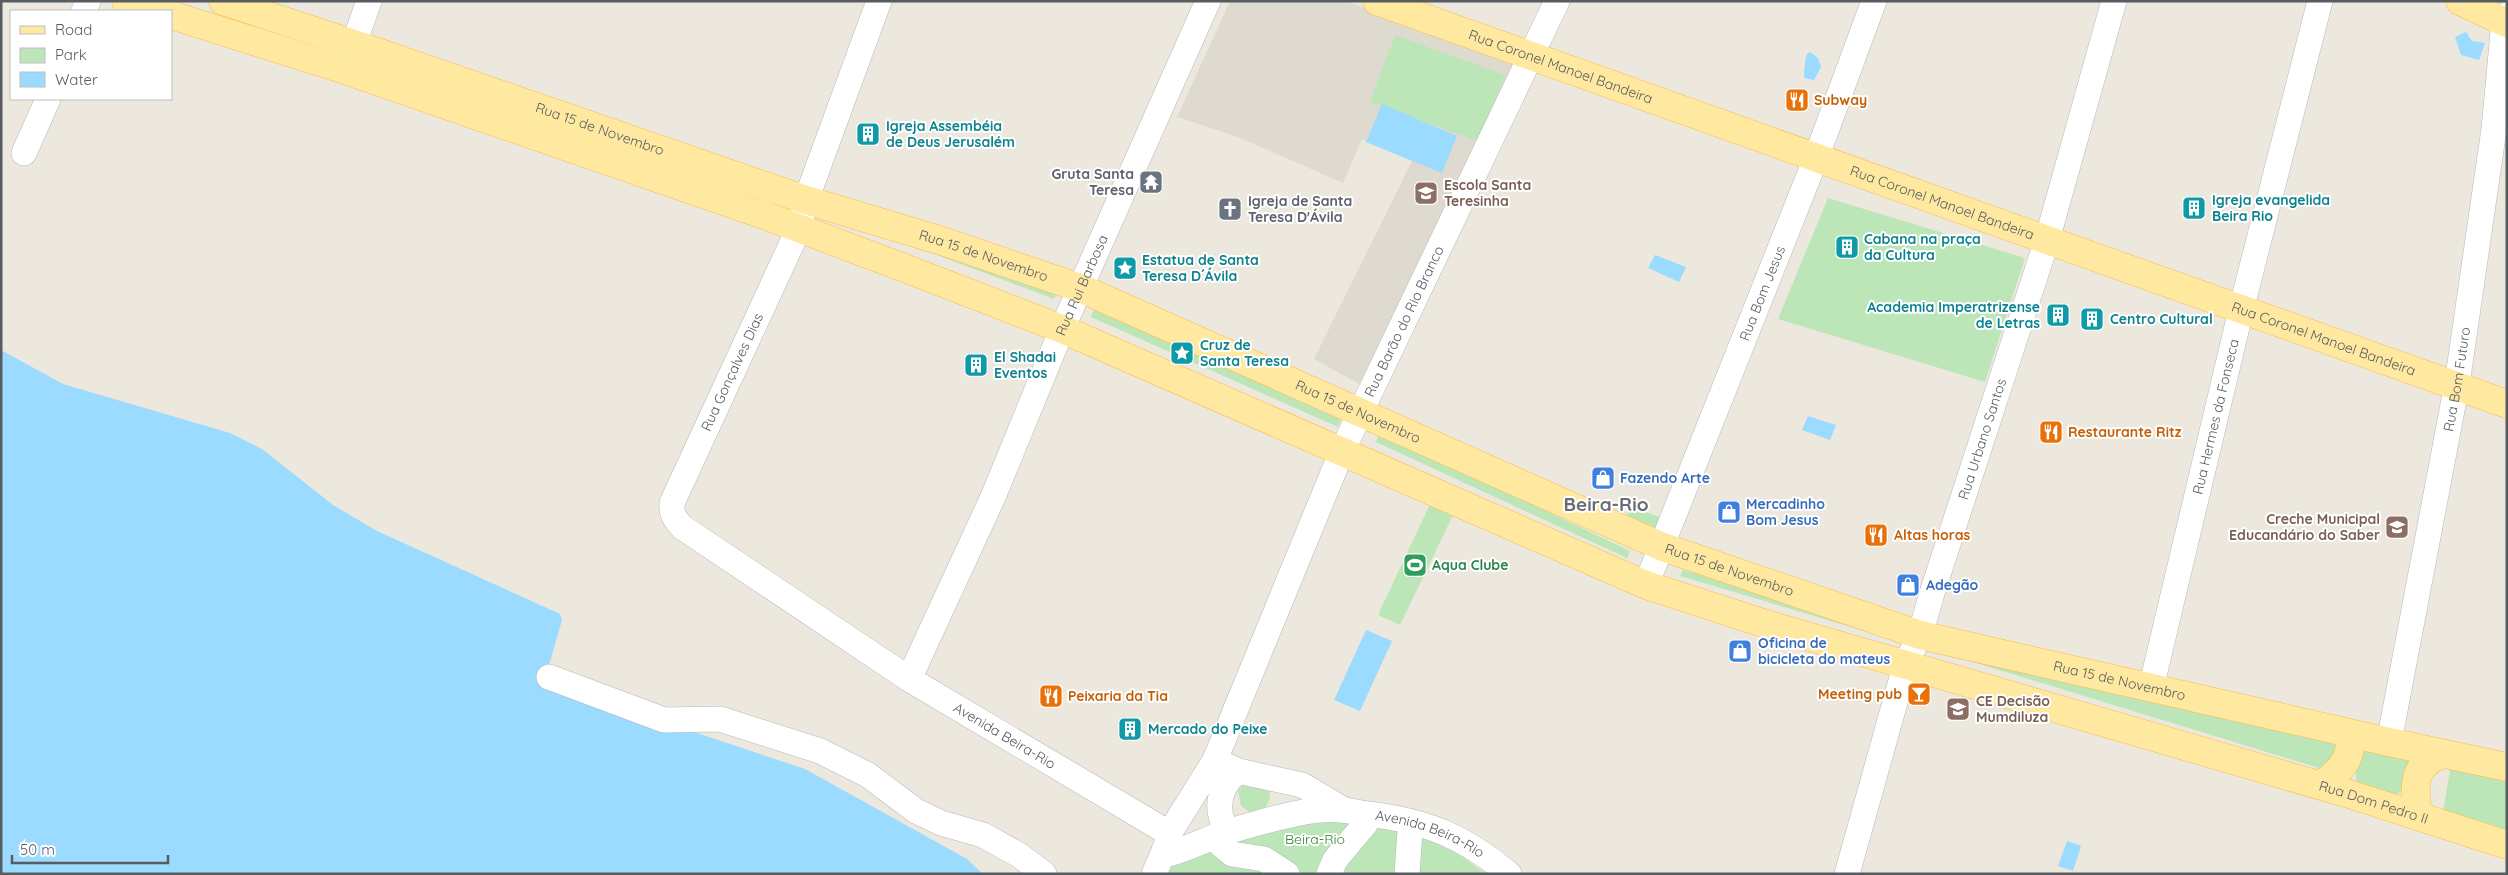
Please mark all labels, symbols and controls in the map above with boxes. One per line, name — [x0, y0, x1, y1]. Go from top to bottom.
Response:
legend — [10, 10, 172, 100]
text: Road — [55, 20, 92, 39]
street label: Rua Coronel Manoel Bandeira — [1466, 25, 1655, 108]
text: Park — [55, 45, 87, 64]
text: Water — [55, 70, 98, 89]
restaurant icon: Subway — [1784, 87, 1810, 113]
place label: Subway — [1814, 91, 1867, 109]
street label: Rua 15 de Novembro — [533, 98, 667, 159]
place label: Igreja Assembéia de Deus Jerusalém — [886, 117, 1015, 151]
building icon: Igreja Assembéia de Deus Jerusalém — [855, 121, 881, 147]
street label: Rua Coronel Manoel Bandeira — [1848, 161, 2037, 244]
place label: Gruta Santa Teresa — [1052, 165, 1134, 199]
temple icon: Gruta Santa Teresa — [1138, 169, 1164, 195]
place label: Escola Santa Teresinha — [1444, 176, 1531, 210]
school or university icon: Escola Santa Teresinha — [1413, 180, 1439, 206]
place label: Igreja evangelida Beira Rio — [2212, 191, 2330, 225]
place label: Igreja de Santa Teresa D'Ávila — [1248, 192, 1352, 226]
building icon: Igreja evangelida Beira Rio — [2181, 195, 2207, 221]
church icon: Igreja de Santa Teresa D'Ávila — [1217, 196, 1243, 222]
street label: Rua 15 de Novembro — [917, 226, 1050, 285]
place label: Cabana na praça da Cultura — [1864, 230, 1981, 264]
street label: Rua Rui Barbosa — [1051, 232, 1112, 338]
building icon: Cabana na praça da Cultura — [1834, 234, 1860, 260]
street label: Rua Barão do Rio Branco — [1360, 243, 1448, 400]
street label: Rua Bom Jesus — [1735, 243, 1789, 343]
place label: Estatua de Santa Teresa D´Ávila — [1142, 251, 1259, 285]
place icon: Estatua de Santa Teresa D´Ávila — [1112, 255, 1138, 281]
street label: Rua Coronel Manoel Bandeira — [2229, 297, 2418, 380]
place label: Academia Imperatrizense de Letras — [1867, 298, 2040, 332]
building icon: Academia Imperatrizense de Letras — [2045, 302, 2071, 328]
building icon: Centro Cultural — [2079, 306, 2105, 332]
street label: Rua Gonçalves Dias — [697, 310, 767, 434]
place label: Centro Cultural — [2110, 310, 2213, 328]
street label: Rua Bom Futuro — [2439, 326, 2474, 433]
place label: Cruz de Santa Teresa — [1200, 336, 1289, 370]
street label: Rua Hermes da Fonseca — [2188, 337, 2243, 496]
place icon: Cruz de Santa Teresa — [1169, 340, 1195, 366]
place label: El Shadai Eventos — [994, 348, 1056, 382]
building icon: El Shadai Eventos — [963, 352, 989, 378]
street label: Rua 15 de Novembro — [1293, 376, 1423, 447]
street label: Rua Urbano Santos — [1954, 376, 2010, 502]
restaurant icon: Restaurante Ritz — [2038, 419, 2064, 445]
place label: Restaurante Ritz — [2068, 423, 2182, 441]
shop icon: Fazendo Arte — [1590, 465, 1616, 491]
place label: Fazendo Arte — [1620, 469, 1710, 487]
district label: Beira-Rio — [1564, 492, 1649, 516]
place label: Mercadinho Bom Jesus — [1746, 495, 1825, 529]
shop icon: Mercadinho Bom Jesus — [1716, 499, 1742, 525]
place label: Creche Municipal Educandário do Saber — [2229, 510, 2380, 544]
school or university icon: Creche Municipal Educandário do Saber — [2384, 514, 2410, 540]
restaurant icon: Altas horas — [1863, 522, 1889, 548]
place label: Altas horas — [1894, 526, 1971, 544]
street label: Rua 15 de Novembro — [1663, 539, 1796, 600]
sports icon: Aqua Clube — [1402, 552, 1428, 578]
place label: Aqua Clube — [1432, 556, 1508, 574]
shop icon: Adegão — [1895, 572, 1921, 598]
place label: Adegão — [1926, 576, 1979, 594]
place label: Oficina de bicicleta do mateus — [1758, 634, 1891, 668]
shop icon: Oficina de bicicleta do mateus — [1727, 638, 1753, 664]
street label: Rua 15 de Novembro — [2052, 657, 2187, 704]
bar icon: Meeting pub — [1906, 681, 1932, 707]
restaurant icon: Peixaria da Tia — [1038, 683, 1064, 709]
place label: Meeting pub — [1818, 685, 1902, 703]
place label: Peixaria da Tia — [1068, 687, 1168, 705]
place label: CE Decisão Mumdiluza — [1976, 692, 2050, 726]
school or university icon: CE Decisão Mumdiluza — [1945, 696, 1971, 722]
street label: Avenida Beira-Rio — [950, 698, 1059, 773]
building icon: Mercado do Peixe — [1117, 716, 1143, 742]
place label: Mercado do Peixe — [1148, 720, 1267, 738]
street label: Rua Dom Pedro II — [2317, 777, 2431, 828]
street label: Avenida Beira-Rio — [1374, 806, 1488, 862]
park label: Beira-Rio — [1285, 830, 1345, 848]
scale bar — [12, 832, 169, 864]
text: 50 m — [20, 840, 55, 859]

